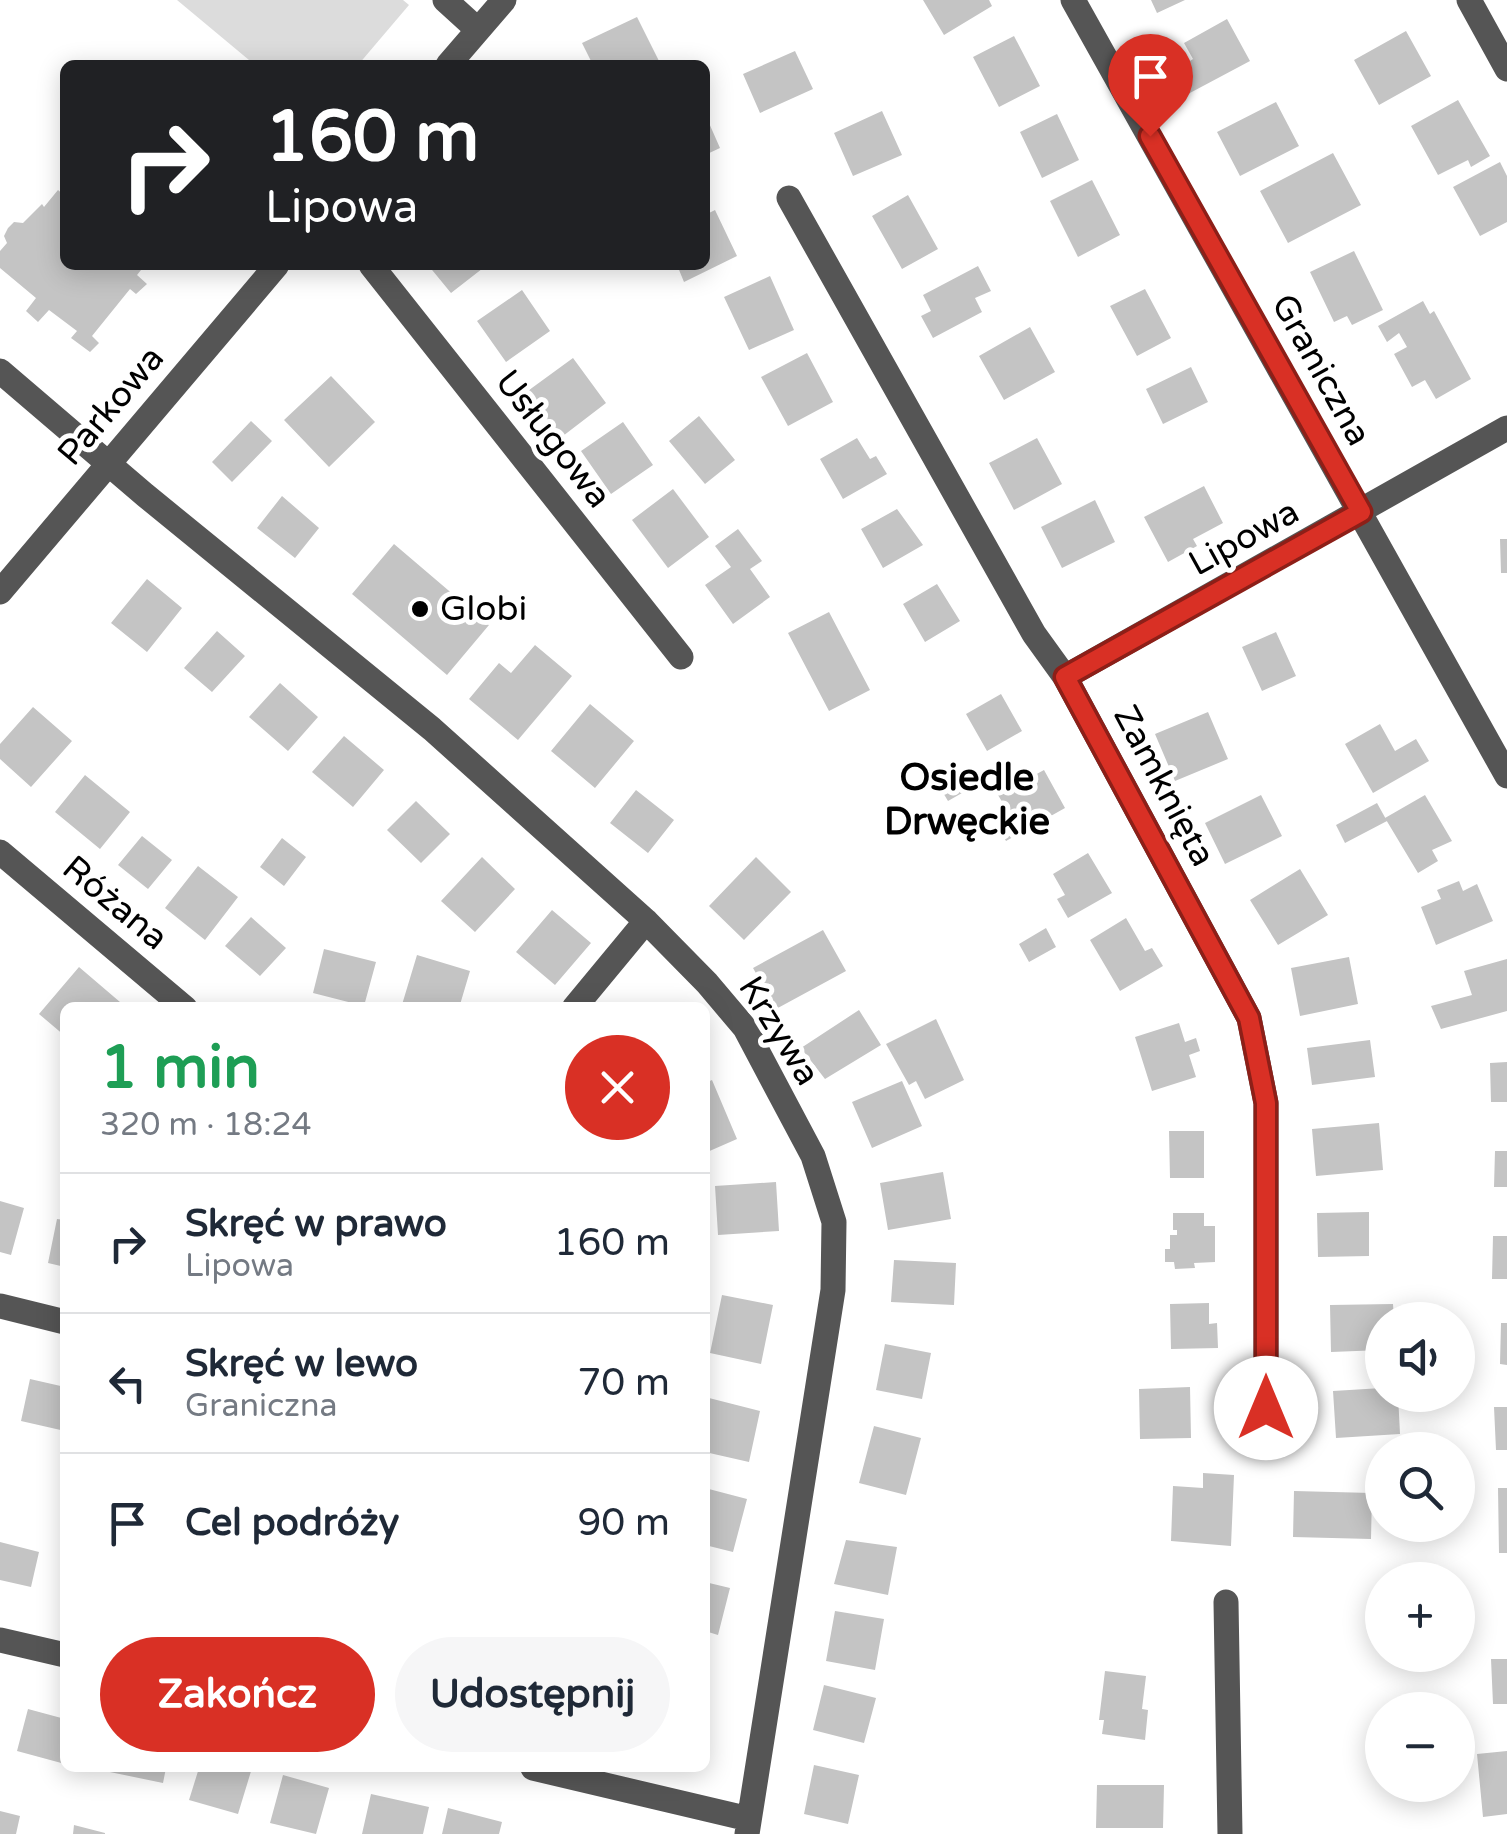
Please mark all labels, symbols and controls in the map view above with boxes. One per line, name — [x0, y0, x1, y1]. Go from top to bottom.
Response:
pin — [1108, 34, 1193, 137]
icon: arrive — [1123, 49, 1178, 104]
text: 160 m — [265, 96, 479, 180]
icon: right — [100, 100, 230, 230]
text: Lipowa — [265, 181, 418, 235]
street label: Graniczna — [1262, 287, 1380, 453]
street label: Parkowa — [49, 338, 173, 474]
street label: Usługowa — [486, 362, 620, 516]
street label: Lipowa — [1182, 491, 1306, 585]
place label: Globi — [440, 588, 527, 630]
marker: Globi — [409, 598, 431, 620]
street label: Zamknięta — [1104, 698, 1224, 874]
district label: Osiedle Drwęckie — [884, 755, 1050, 845]
street label: Różana — [54, 847, 176, 959]
street label: Krzywa — [729, 969, 829, 1093]
text: 1 min — [100, 1032, 260, 1104]
button: close — [565, 1035, 670, 1140]
text: 320 m · 18:24 — [100, 1106, 312, 1144]
text: Skręć w prawo — [185, 1201, 447, 1247]
icon: right — [100, 1216, 155, 1271]
text: 160 m — [554, 1220, 670, 1266]
text: Lipowa — [185, 1247, 294, 1285]
map controls — [1365, 1302, 1475, 1802]
button: sound — [1365, 1302, 1475, 1412]
text: Skręć w lewo — [185, 1341, 418, 1387]
icon: left — [100, 1356, 155, 1411]
position arrow — [1214, 1356, 1318, 1460]
text: 70 m — [578, 1360, 670, 1406]
text: Graniczna — [185, 1387, 337, 1425]
button: search — [1365, 1432, 1475, 1542]
icon: arrive — [100, 1496, 155, 1551]
text: Cel podróży — [185, 1500, 399, 1546]
text: 90 m — [578, 1500, 670, 1546]
button: + — [1365, 1562, 1475, 1672]
button: Zakończ — [100, 1637, 375, 1752]
button: Udostępnij — [395, 1637, 670, 1752]
button: − — [1365, 1692, 1475, 1802]

